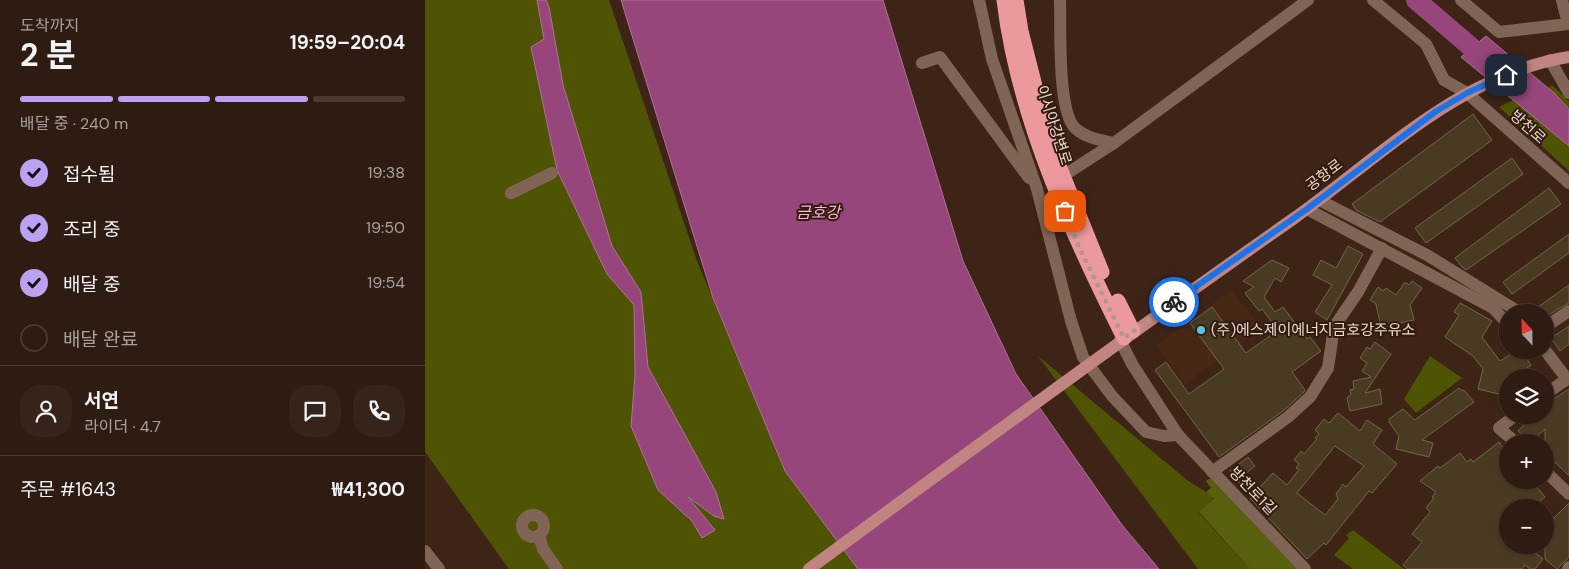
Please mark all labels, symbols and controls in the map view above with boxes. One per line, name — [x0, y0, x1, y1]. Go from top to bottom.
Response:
text: 도착까지 — [20, 15, 79, 36]
text: 19:59–20:04 — [290, 30, 405, 55]
text: 2 분 — [20, 34, 75, 76]
pin — [1485, 54, 1527, 96]
icon: home — [1492, 61, 1520, 89]
street label: 이시아강변로 — [1032, 83, 1076, 167]
street label: 방천로 — [1506, 106, 1550, 148]
text: 배달 중 · 240 m — [20, 113, 128, 134]
street label: 공항로 — [1301, 155, 1347, 195]
icon: check — [20, 159, 48, 187]
text: 접수됨 — [63, 162, 115, 187]
text: 19:38 — [368, 162, 405, 183]
pin — [1044, 190, 1086, 232]
icon: bag — [1051, 197, 1079, 225]
water label: 금호강 — [796, 202, 842, 223]
icon: check — [20, 214, 48, 242]
text: 조리 중 — [63, 217, 121, 242]
text: 19:50 — [366, 217, 405, 238]
icon: check — [20, 269, 48, 297]
text: 배달 중 — [63, 272, 121, 297]
text: 19:54 — [367, 272, 405, 293]
courier — [1149, 277, 1199, 327]
icon: bike — [1160, 288, 1188, 316]
north arrow — [1499, 304, 1554, 359]
map controls — [1499, 304, 1554, 554]
place label: (주)에스제이에너지금호강주유소 — [1211, 320, 1416, 340]
marker: (주)에스제이에너지금호강주유소 — [1195, 324, 1207, 336]
text: 배달 완료 — [63, 327, 138, 352]
button: layers — [1499, 369, 1554, 424]
button: person — [20, 385, 72, 437]
button: chat — [289, 385, 341, 437]
button: phone — [353, 385, 405, 437]
text: 서연 — [84, 388, 119, 413]
text: 라이더 · 4.7 — [84, 416, 161, 437]
button: + — [1499, 434, 1554, 489]
street label: 방천로1길 — [1225, 463, 1281, 519]
text: 주문 #1643 — [20, 477, 116, 502]
text: ₩41,300 — [332, 477, 405, 502]
button: − — [1499, 499, 1554, 554]

